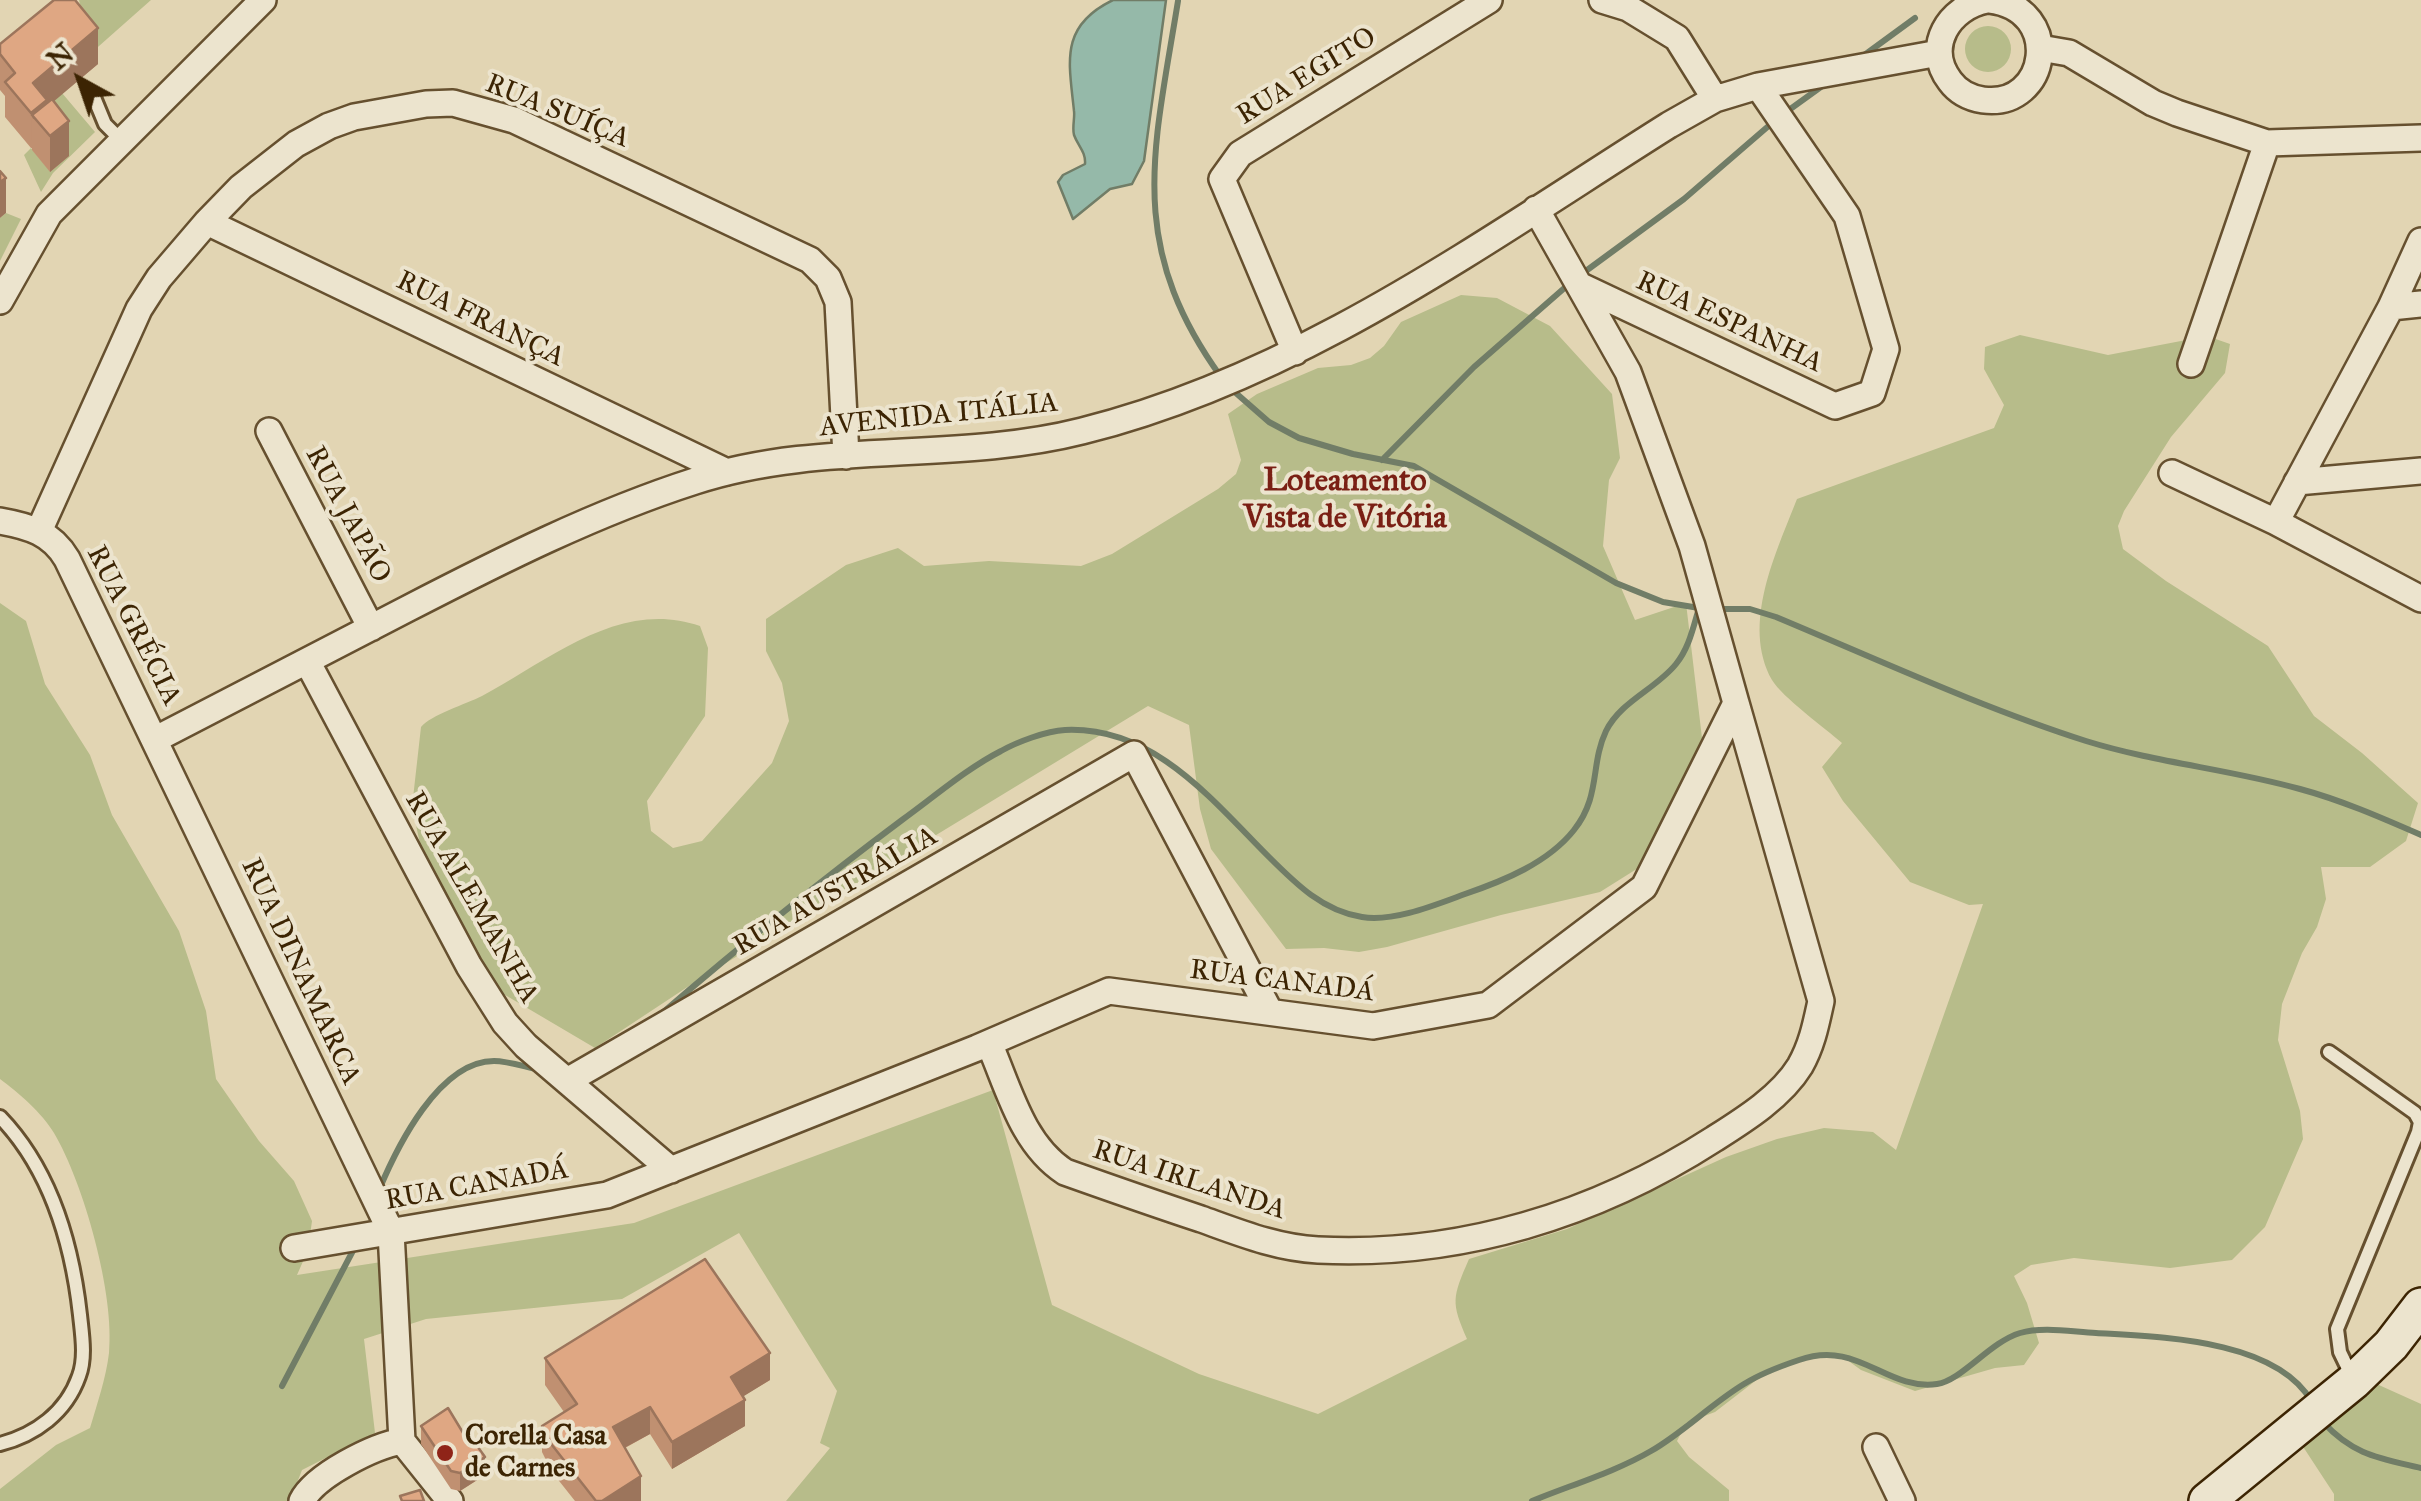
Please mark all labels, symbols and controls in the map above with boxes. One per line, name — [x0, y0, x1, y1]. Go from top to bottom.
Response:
street label: RUA EGITO — [1231, 21, 1383, 133]
north arrow — [30, 30, 130, 130]
text: N — [40, 36, 81, 78]
street label: RUA SUÍÇA — [480, 68, 634, 156]
street label: RUA FRANÇA — [390, 265, 570, 375]
street label: RUA ESPANHA — [1630, 265, 1828, 381]
street label: AVENIDA ITÁLIA — [818, 387, 1060, 445]
street label: RUA JAPÃO — [297, 441, 397, 589]
district label: Loteamento Vista de Vitória — [1243, 463, 1447, 538]
street label: RUA GRÉCIA — [78, 540, 188, 712]
street label: RUA ALEMANHA — [397, 786, 545, 1010]
street label: RUA AUSTRÁLIA — [728, 820, 944, 964]
street label: RUA DINAMARCA — [233, 854, 367, 1090]
street label: RUA CANADÁ — [1188, 954, 1376, 1010]
street label: RUA IRLANDA — [1088, 1134, 1290, 1228]
street label: RUA CANADÁ — [383, 1153, 571, 1219]
place label: Corella Casa de Carnes — [465, 1420, 606, 1486]
marker: Corella Casa de Carnes — [434, 1442, 456, 1464]

